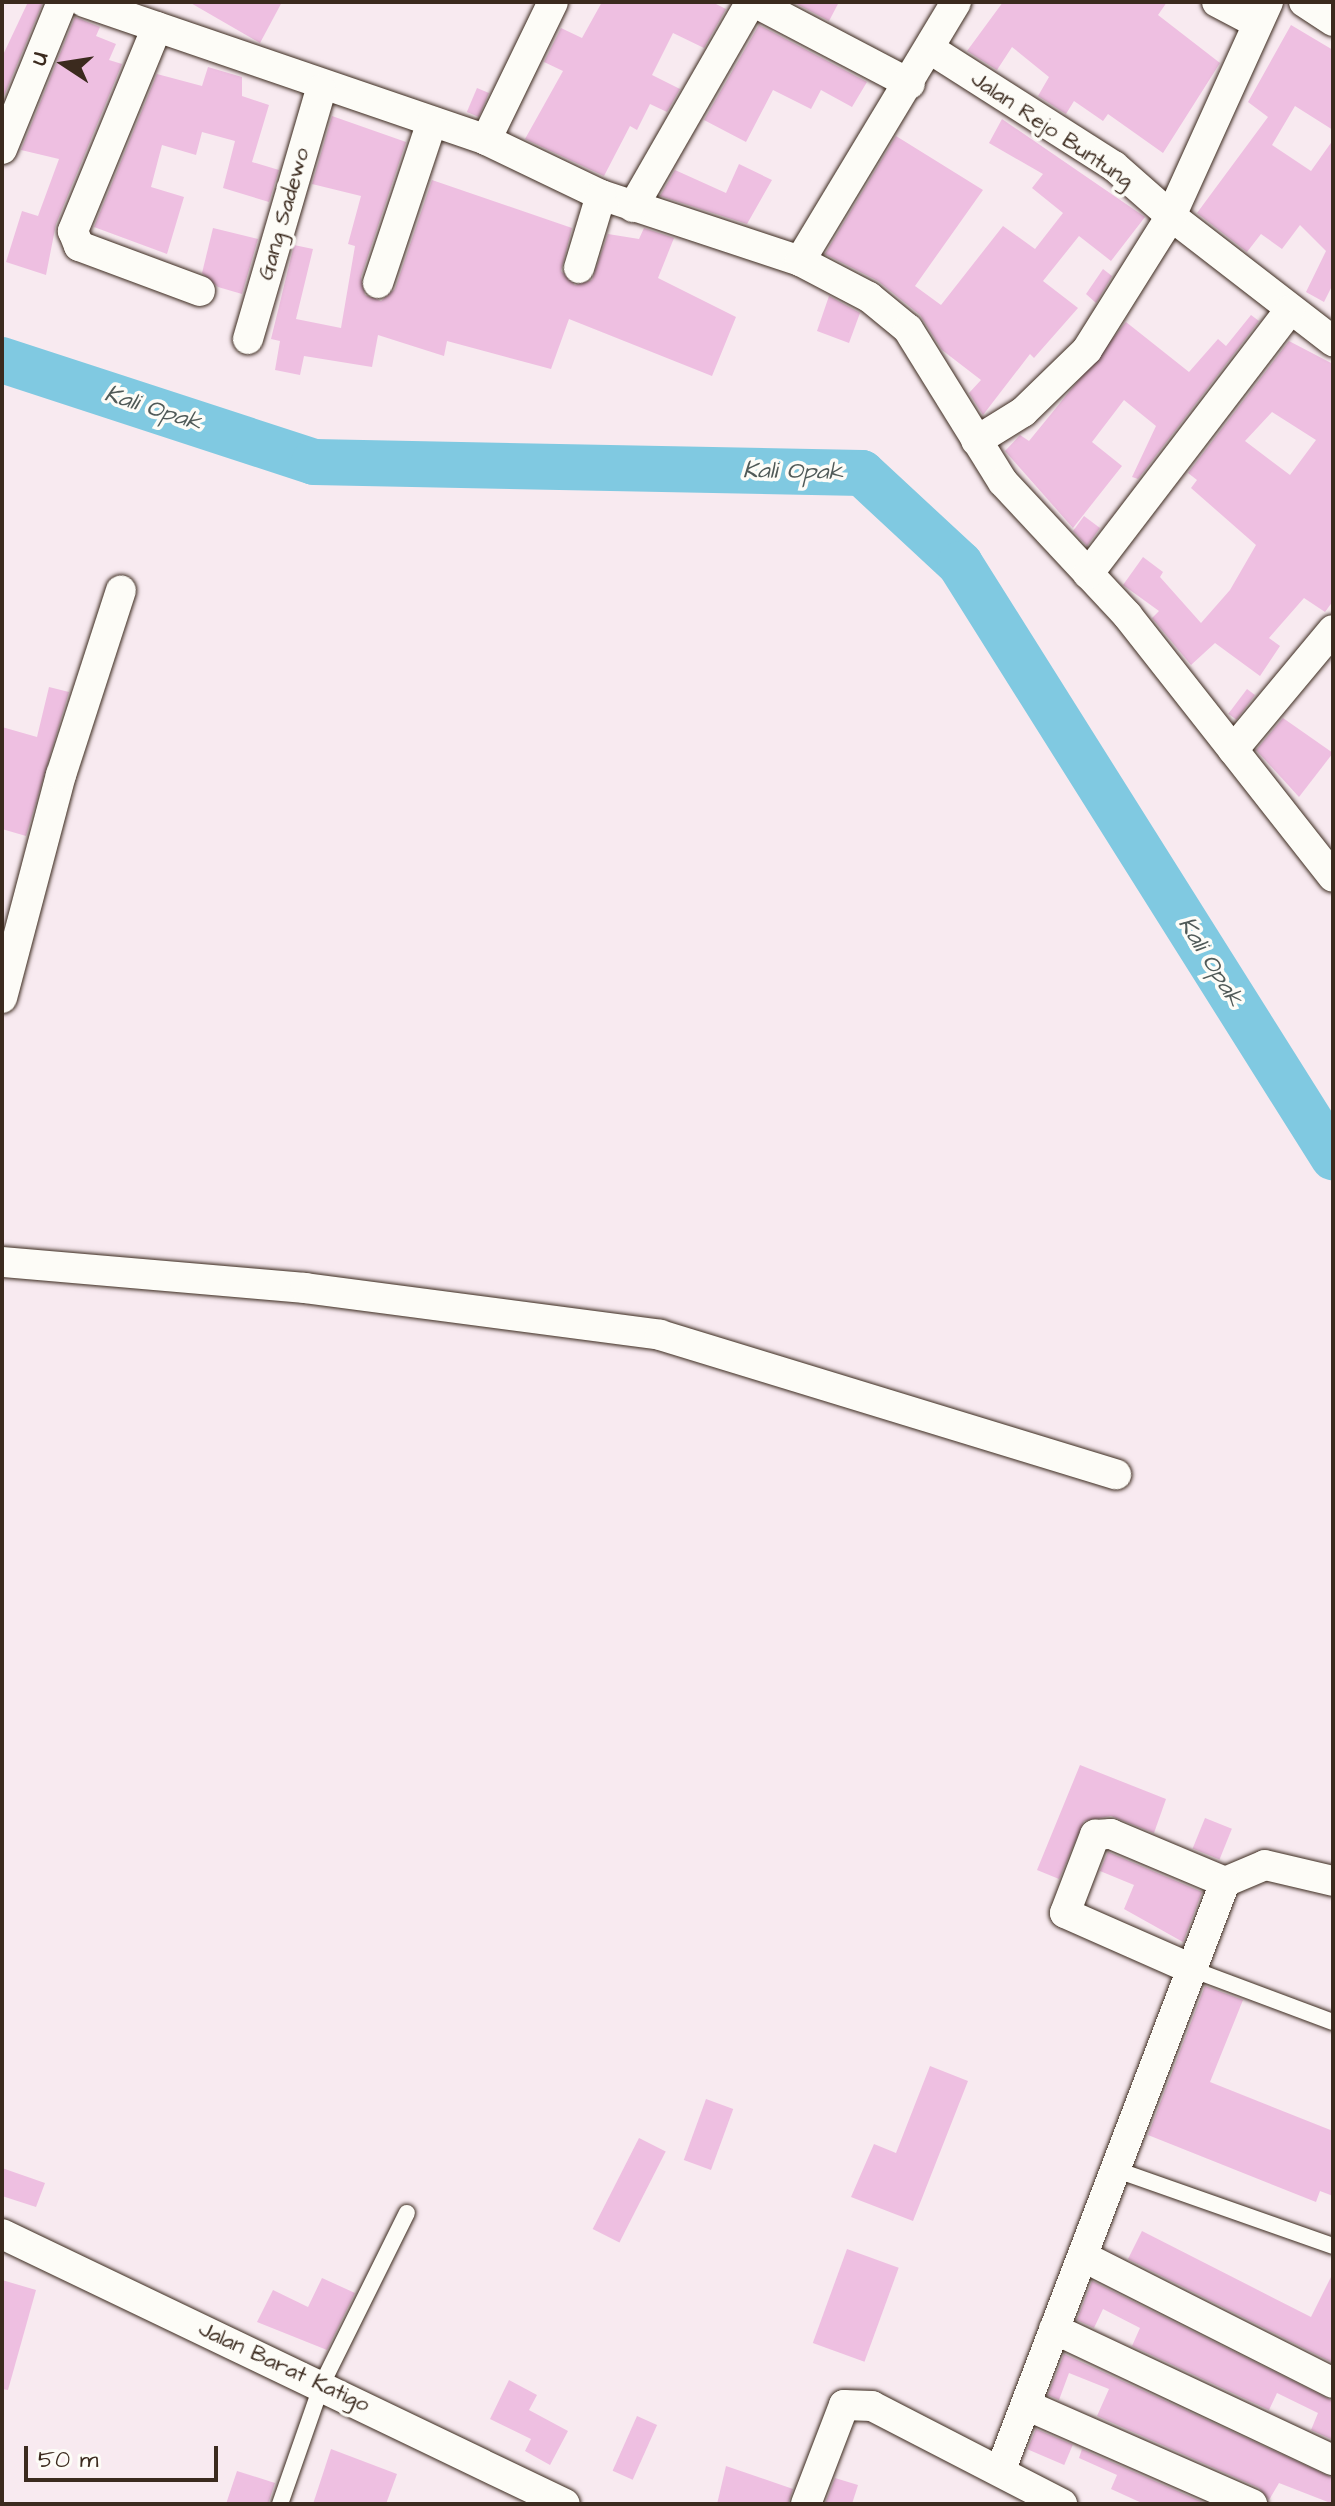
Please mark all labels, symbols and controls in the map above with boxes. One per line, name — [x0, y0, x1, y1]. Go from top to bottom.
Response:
north arrow — [24, 24, 104, 104]
text: U — [24, 50, 56, 68]
street label: Jalan Rejo Buntung — [966, 66, 1138, 194]
street label: Gang Sadewo — [253, 145, 315, 283]
water label: Kali Opak — [101, 380, 205, 438]
water label: Kali Opak — [743, 457, 843, 487]
water label: Kali Opak — [1171, 912, 1249, 1012]
street label: Jalan Barat Katigo — [194, 2316, 374, 2418]
scale bar — [28, 2430, 222, 2480]
text: 50 m — [38, 2443, 98, 2477]

